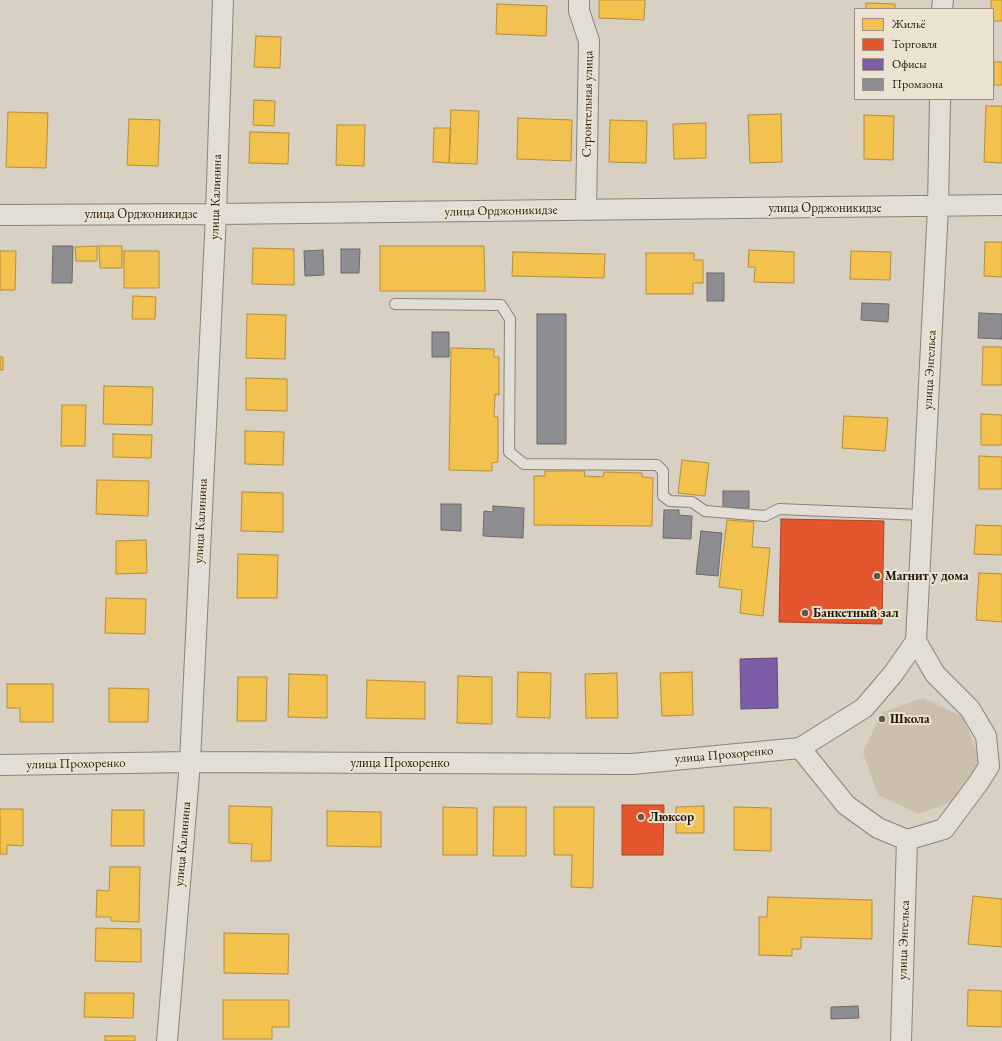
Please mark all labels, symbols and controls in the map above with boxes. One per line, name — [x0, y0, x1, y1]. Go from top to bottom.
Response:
legend — [854, 8, 994, 100]
text: Жильё — [892, 16, 925, 32]
text: Торговля — [892, 36, 937, 52]
street label: Строительная улица — [579, 50, 597, 158]
text: Офисы — [892, 56, 927, 72]
text: Промзона — [892, 76, 943, 92]
street label: улица Калинина — [207, 154, 225, 240]
street label: улица Орджоникидзе — [768, 200, 882, 216]
street label: улица Орджоникидзе — [444, 202, 558, 220]
street label: улица Орджоникидзе — [84, 206, 198, 222]
street label: улица Энгельса — [920, 330, 940, 410]
street label: улица Калинина — [191, 478, 211, 564]
place label: Магнит у дома — [885, 568, 969, 584]
marker: Магнит у дома — [872, 571, 882, 581]
place label: Банкетный зал — [813, 605, 899, 621]
marker: Банкетный зал — [800, 608, 810, 618]
place label: Школа — [890, 711, 930, 727]
marker: Школа — [877, 714, 887, 724]
street label: улица Прохоренко — [674, 743, 774, 767]
street label: улица Прохоренко — [26, 755, 126, 773]
street label: улица Прохоренко — [350, 755, 450, 771]
street label: улица Калинина — [172, 801, 194, 887]
place label: Люксор — [649, 809, 694, 825]
marker: Люксор — [636, 812, 646, 822]
street label: улица Энгельса — [895, 900, 913, 980]

